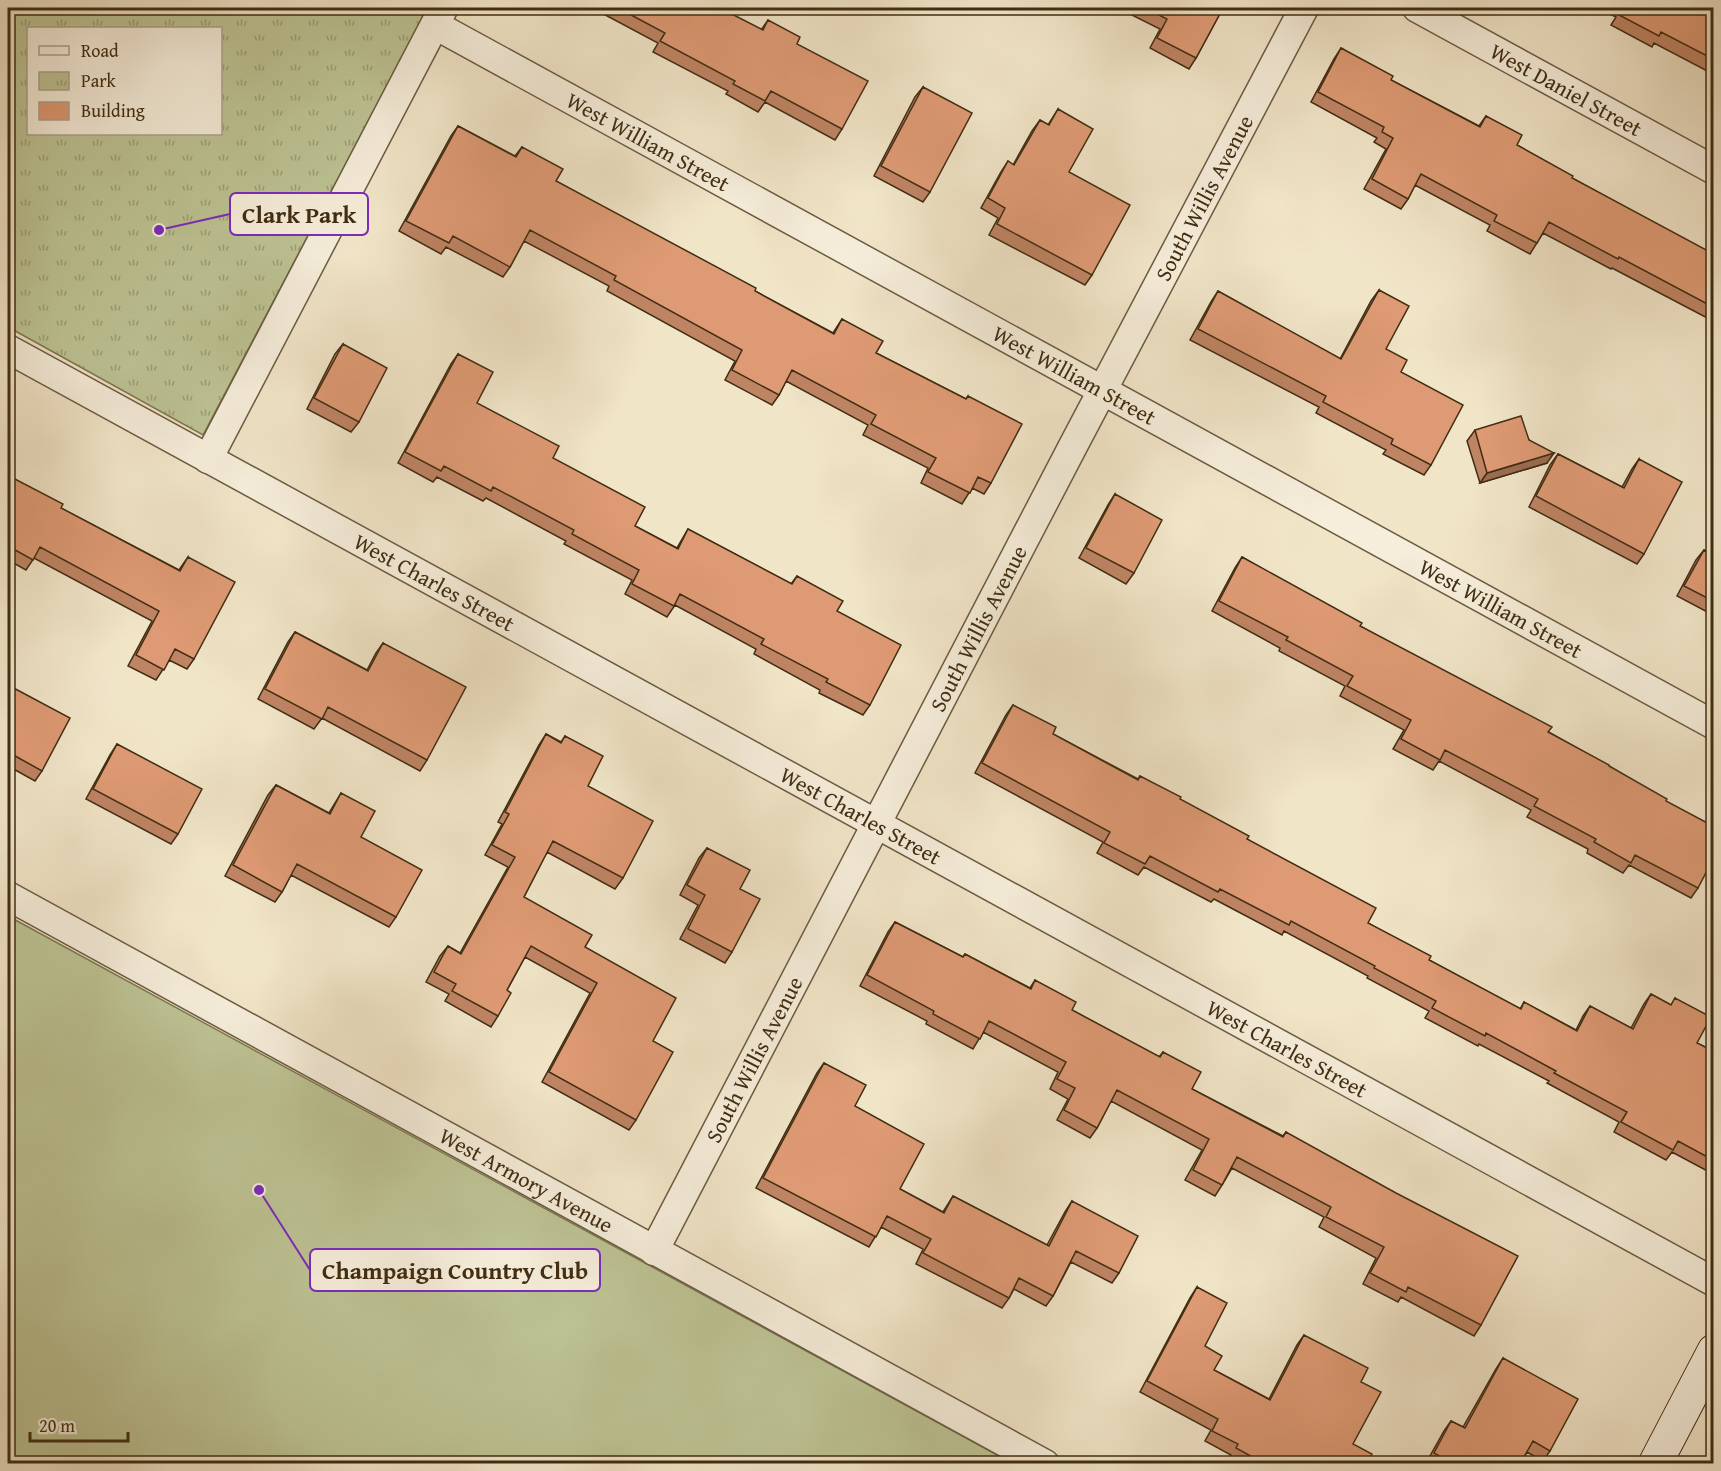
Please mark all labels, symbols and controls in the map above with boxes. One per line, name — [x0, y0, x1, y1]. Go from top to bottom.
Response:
legend — [27, 27, 222, 135]
street label: West Daniel Street — [1484, 35, 1648, 144]
text: Road — [81, 37, 119, 64]
text: Park — [81, 67, 117, 94]
street label: West William Street — [561, 84, 736, 199]
text: Building — [81, 97, 145, 124]
street label: South Willis Avenue — [1147, 109, 1261, 287]
callout: Clark Park — [230, 193, 368, 235]
text: Clark Park — [242, 197, 356, 232]
street label: West William Street — [987, 317, 1162, 433]
street label: West Charles Street — [348, 525, 521, 639]
street label: South Willis Avenue — [922, 539, 1035, 717]
street label: West William Street — [1413, 551, 1588, 666]
street label: West Charles Street — [775, 758, 947, 873]
street label: South Willis Avenue — [697, 971, 810, 1148]
street label: West Charles Street — [1201, 992, 1374, 1106]
street label: West Armory Avenue — [434, 1119, 619, 1240]
callout: Champaign Country Club — [310, 1249, 600, 1291]
text: Champaign Country Club — [322, 1253, 588, 1288]
scale bar — [30, 1405, 128, 1443]
text: 20 m — [39, 1412, 75, 1439]

